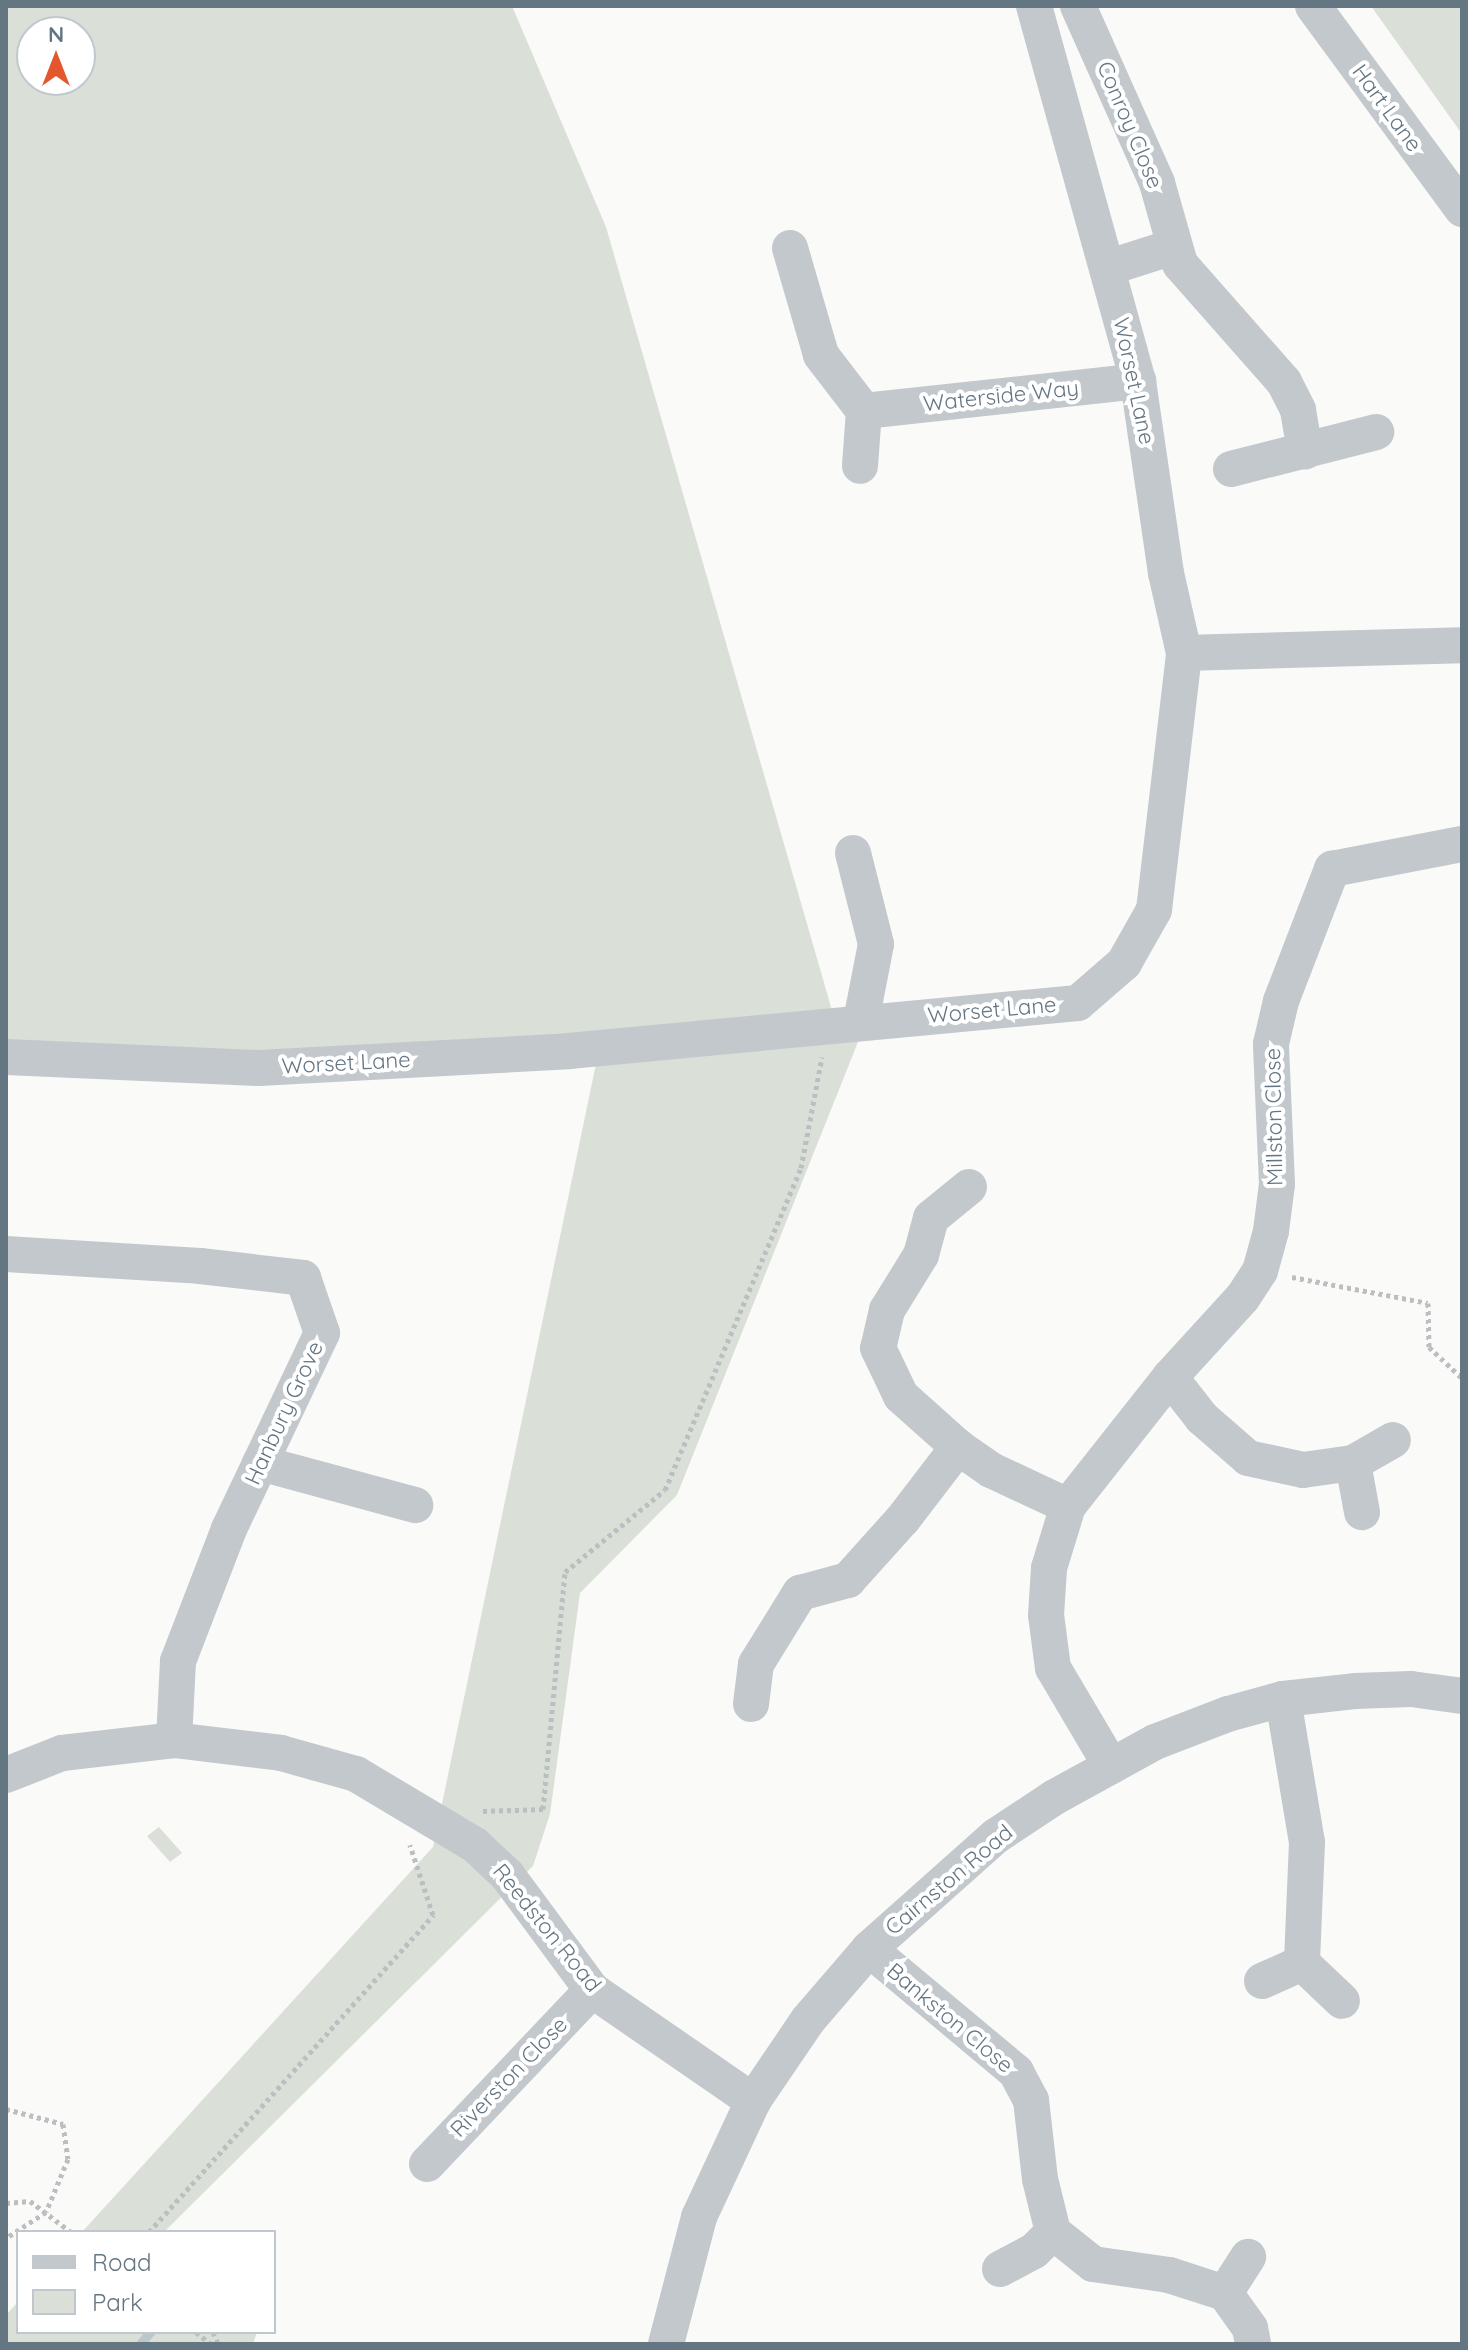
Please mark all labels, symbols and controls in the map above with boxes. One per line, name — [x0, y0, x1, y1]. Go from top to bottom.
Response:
north arrow — [16, 16, 96, 96]
text: N — [48, 20, 64, 48]
street label: Conroy Close — [1091, 58, 1169, 192]
street label: Hart Lane — [1347, 59, 1427, 157]
street label: Worset Lane — [1108, 315, 1160, 447]
street label: Waterside Way — [922, 375, 1080, 417]
street label: Worset Lane — [927, 991, 1057, 1029]
street label: Worset Lane — [281, 1046, 411, 1080]
street label: Millston Close — [1260, 1048, 1288, 1186]
street label: Hanbury Grove — [239, 1337, 329, 1489]
street label: Cairnston Road — [880, 1819, 1018, 1941]
street label: Reedston Road — [487, 1859, 607, 1997]
street label: Bankston Close — [881, 1957, 1019, 2079]
street label: Riverston Close — [445, 2011, 573, 2143]
legend — [16, 2230, 276, 2334]
text: Road — [92, 2247, 152, 2277]
text: Park — [92, 2287, 143, 2317]

